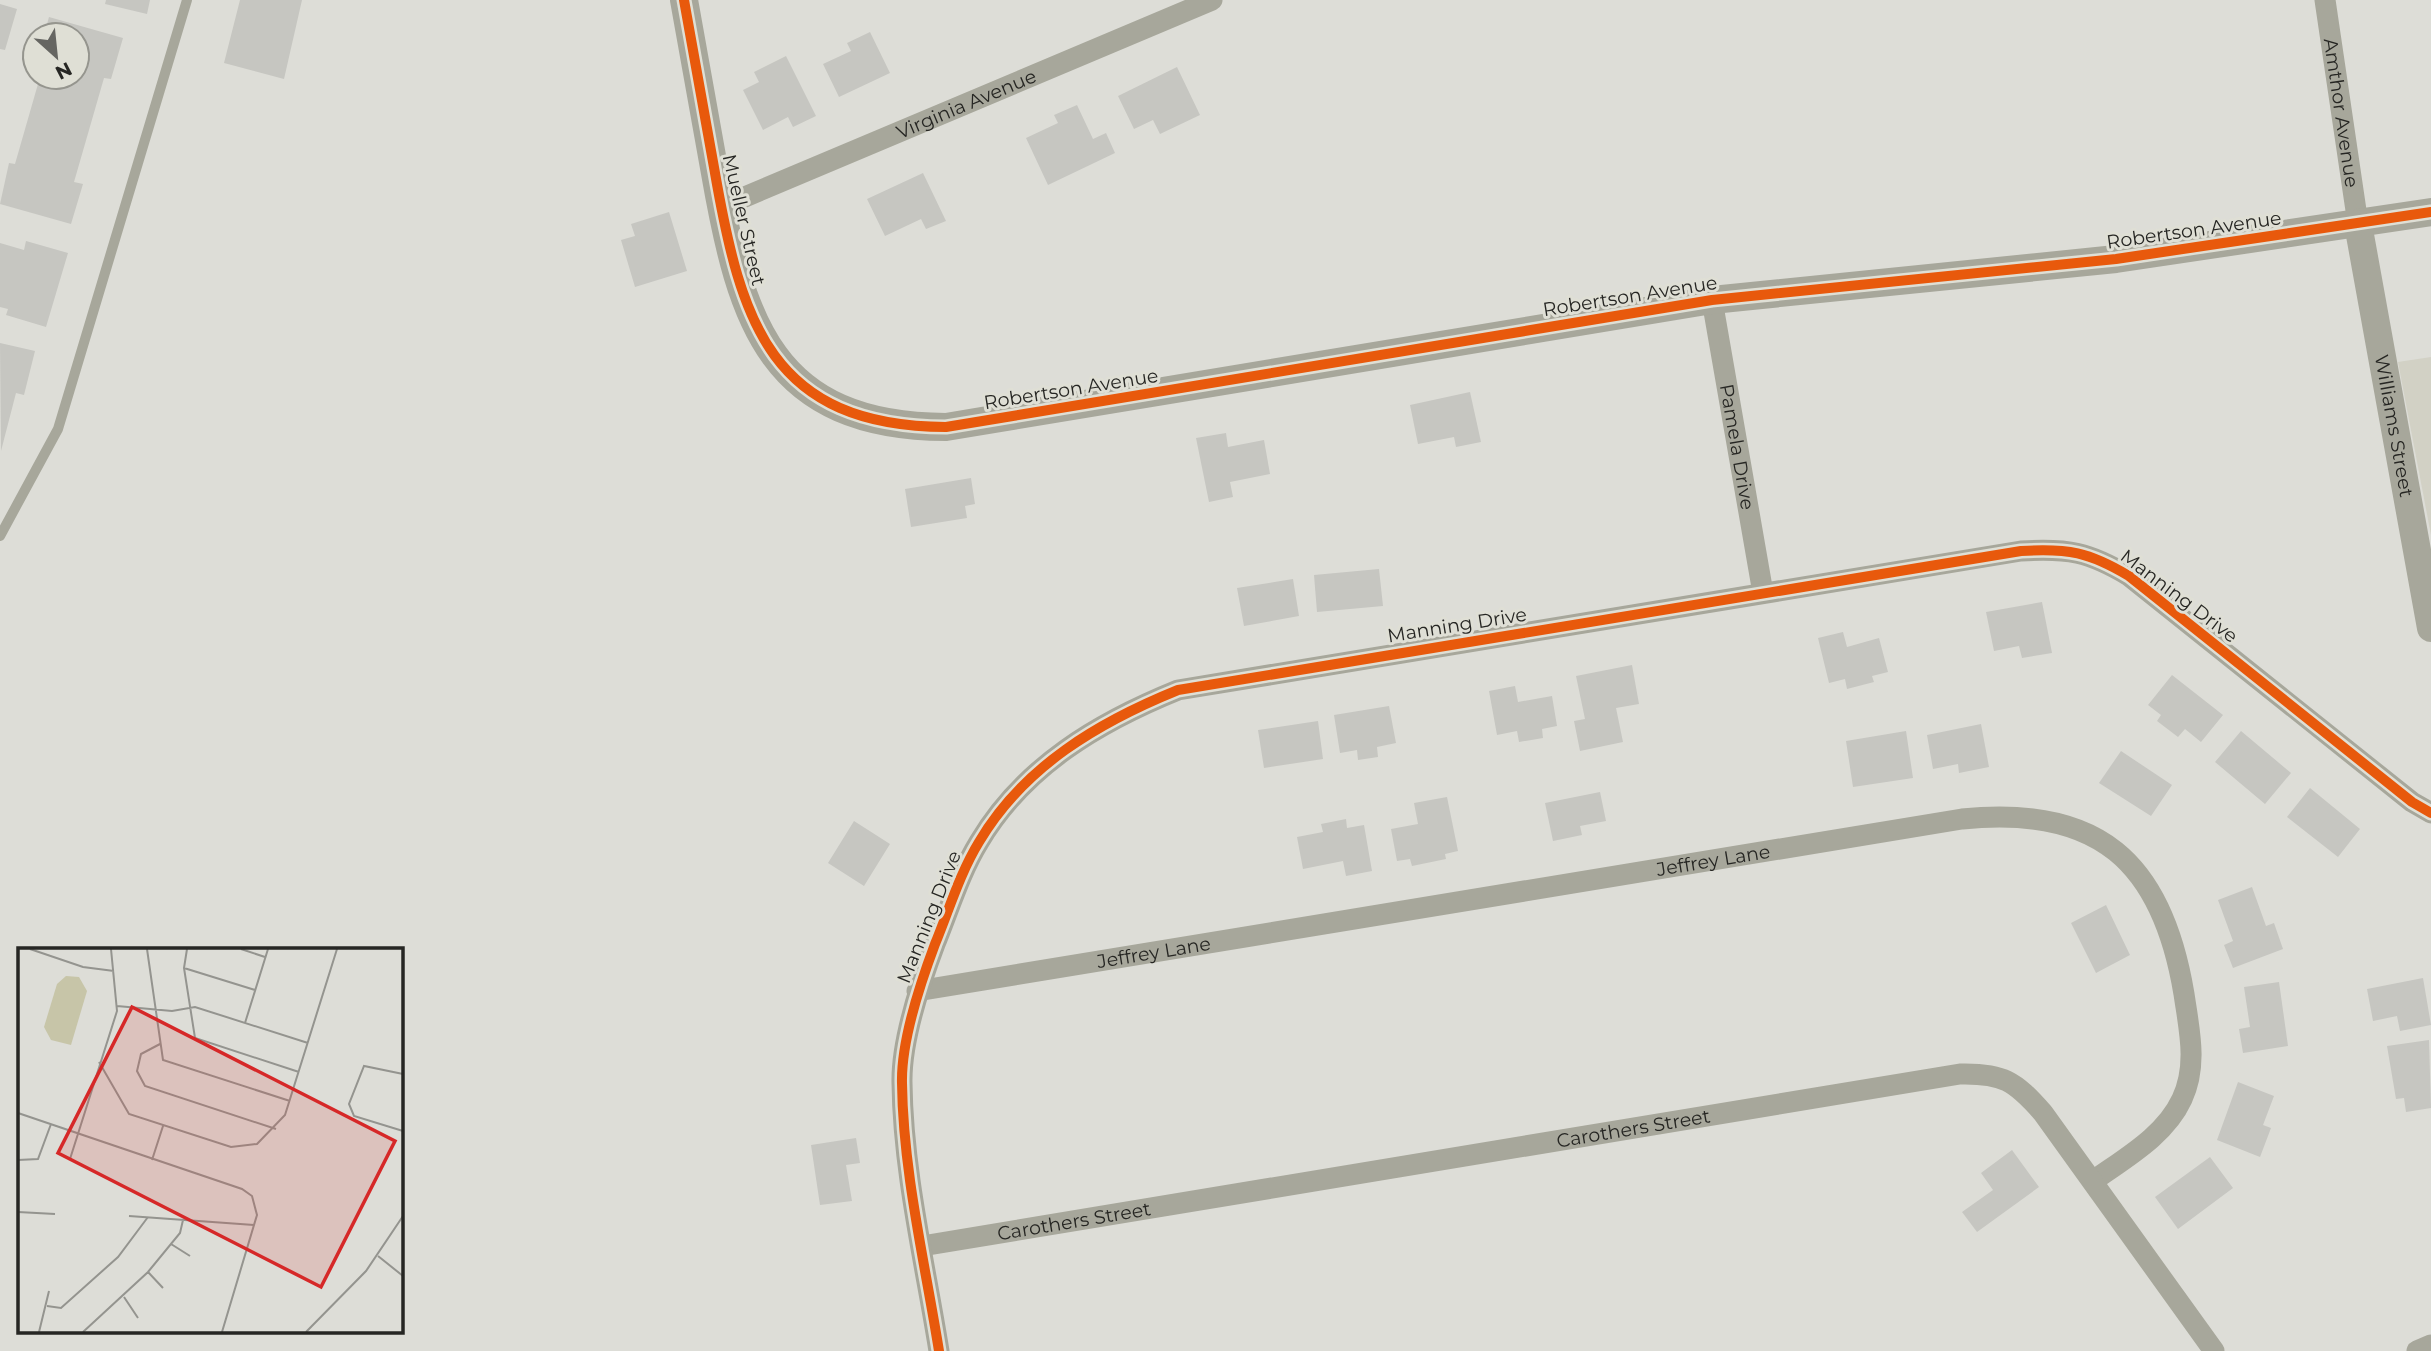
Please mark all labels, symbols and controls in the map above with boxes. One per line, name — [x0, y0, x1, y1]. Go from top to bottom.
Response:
north arrow — [21, 21, 91, 91]
street label: Amthor Avenue — [2319, 37, 2364, 189]
text: N — [51, 57, 76, 84]
street label: Virginia Avenue — [893, 64, 1039, 143]
street label: Mueller Street — [718, 152, 770, 288]
street label: Robertson Avenue — [2105, 206, 2283, 254]
street label: Robertson Avenue — [1541, 271, 1719, 321]
street label: Williams Street — [2370, 353, 2419, 499]
street label: Robertson Avenue — [982, 364, 1160, 414]
street label: Pamela Drive — [1715, 382, 1760, 512]
street label: Manning Drive — [2116, 544, 2242, 648]
street label: Manning Drive — [1386, 603, 1528, 647]
street label: Jeffrey Lane — [1654, 839, 1772, 881]
street label: Manning Drive — [892, 847, 966, 987]
street label: Jeffrey Lane — [1094, 931, 1212, 973]
inset map — [18, 948, 402, 1334]
street label: Carothers Street — [1555, 1104, 1712, 1152]
street label: Carothers Street — [995, 1197, 1153, 1245]

